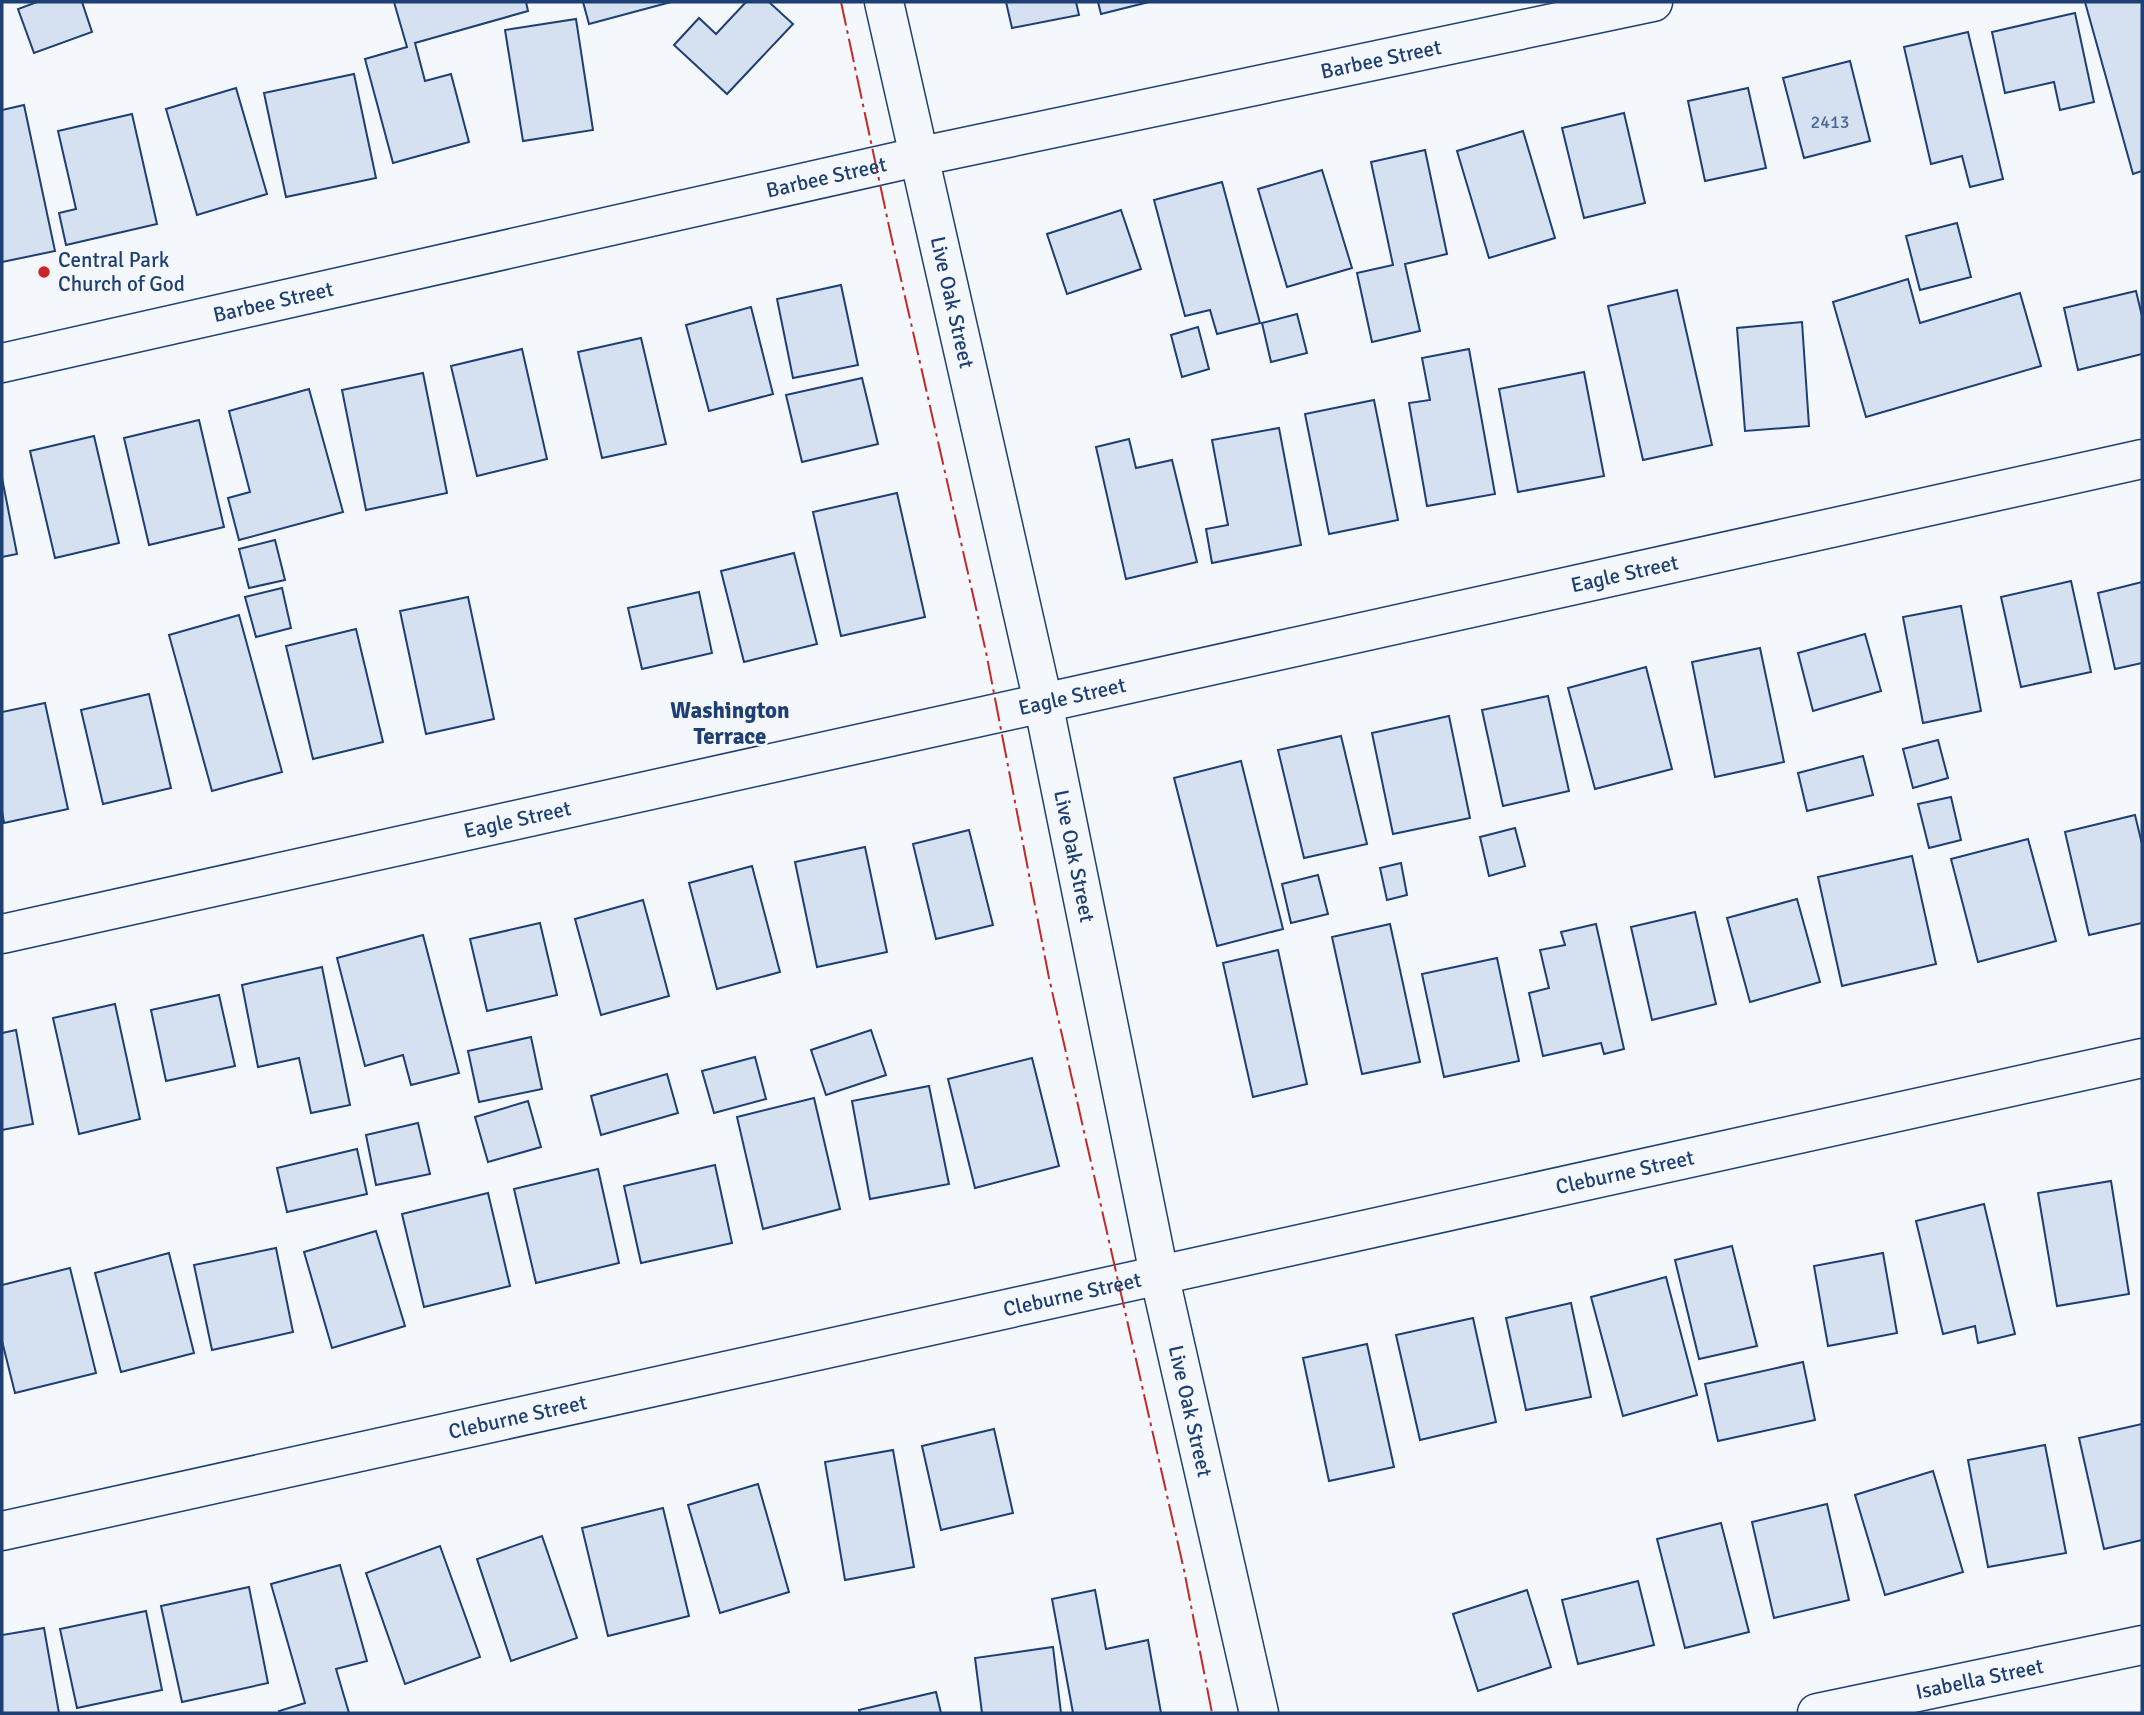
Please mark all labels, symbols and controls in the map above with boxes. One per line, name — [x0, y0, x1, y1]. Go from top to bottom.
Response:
street label: Barbee Street — [1318, 34, 1444, 85]
house number: 2413 — [1811, 111, 1849, 133]
street label: Barbee Street — [764, 151, 889, 204]
street label: Live Oak Street — [925, 234, 980, 371]
place label: Central Park Church of God — [58, 247, 185, 297]
marker: Central Park Church of God — [36, 264, 52, 280]
street label: Barbee Street — [211, 276, 336, 328]
street label: Eagle Street — [1568, 549, 1681, 598]
street label: Eagle Street — [1016, 672, 1128, 721]
district label: Washington Terrace — [670, 696, 790, 751]
street label: Live Oak Street — [1048, 787, 1100, 925]
street label: Eagle Street — [461, 795, 574, 844]
street label: Cleburne Street — [1553, 1144, 1696, 1200]
street label: Cleburne Street — [1001, 1267, 1144, 1322]
street label: Live Oak Street — [1163, 1342, 1218, 1480]
street label: Cleburne Street — [446, 1389, 589, 1445]
street label: Isabella Street — [1913, 1653, 2046, 1705]

